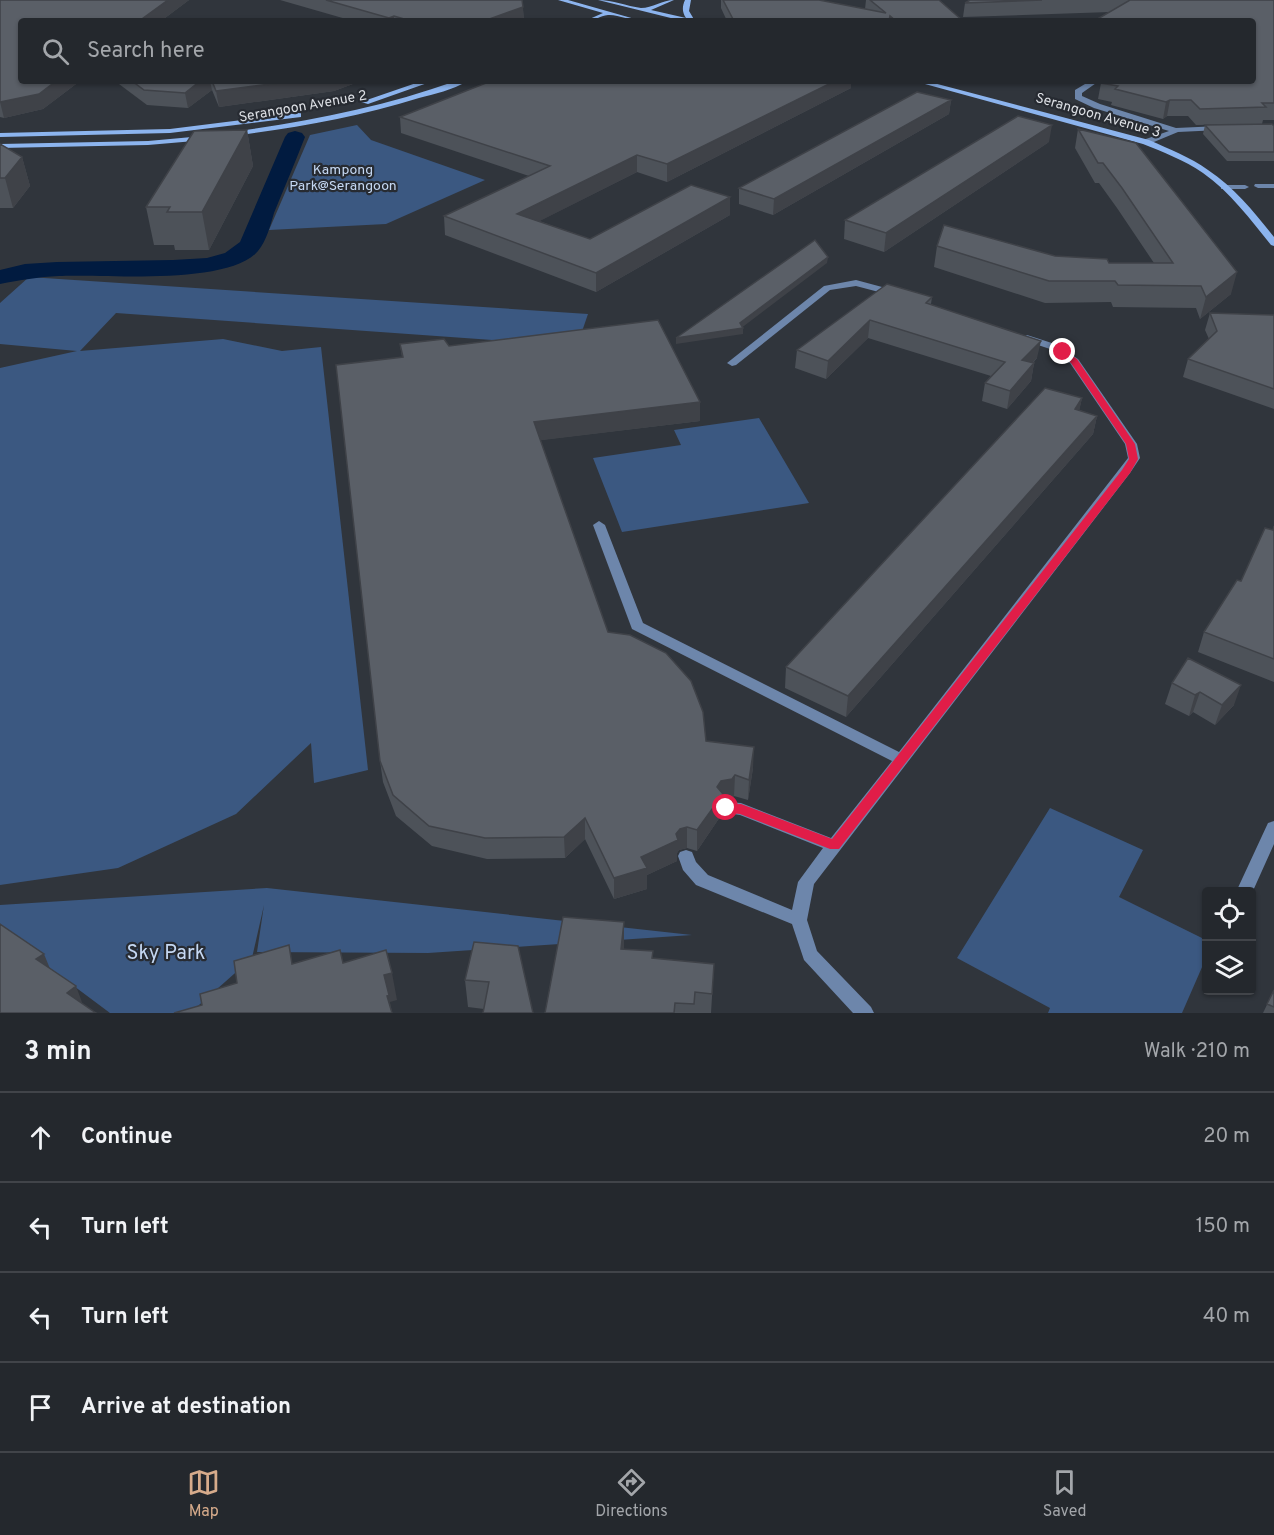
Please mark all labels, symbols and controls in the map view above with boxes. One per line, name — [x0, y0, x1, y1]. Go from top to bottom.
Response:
search box — [18, 18, 1256, 84]
icon: search — [39, 35, 72, 68]
text: Search here — [87, 38, 205, 65]
street label: Serangoon Avenue 2 — [238, 87, 368, 127]
street label: Serangoon Avenue 3 — [1033, 90, 1163, 142]
park label: Kampong Park@Serangoon — [289, 162, 397, 195]
route end — [1049, 338, 1075, 364]
route start — [712, 794, 738, 820]
map controls — [1202, 887, 1256, 995]
button: locate — [1202, 887, 1256, 941]
park label: Sky Park — [127, 941, 205, 967]
button: layers — [1202, 941, 1256, 995]
text: 3 min — [24, 1036, 92, 1069]
text: Walk · 210 m — [1144, 1039, 1250, 1065]
icon: ahead — [24, 1121, 57, 1154]
text: Continue — [81, 1124, 172, 1151]
text: 20 m — [1203, 1124, 1250, 1150]
icon: left — [24, 1211, 57, 1244]
text: Turn left — [81, 1214, 169, 1241]
text: 150 m — [1196, 1214, 1250, 1240]
icon: left — [24, 1301, 57, 1334]
text: Turn left — [81, 1304, 169, 1331]
text: 40 m — [1203, 1304, 1250, 1330]
icon: arrive — [24, 1391, 57, 1424]
text: Arrive at destination — [81, 1394, 291, 1421]
tab: Map — [187, 1466, 220, 1522]
tab: Directions — [595, 1466, 668, 1522]
tab: Saved — [1043, 1466, 1087, 1522]

